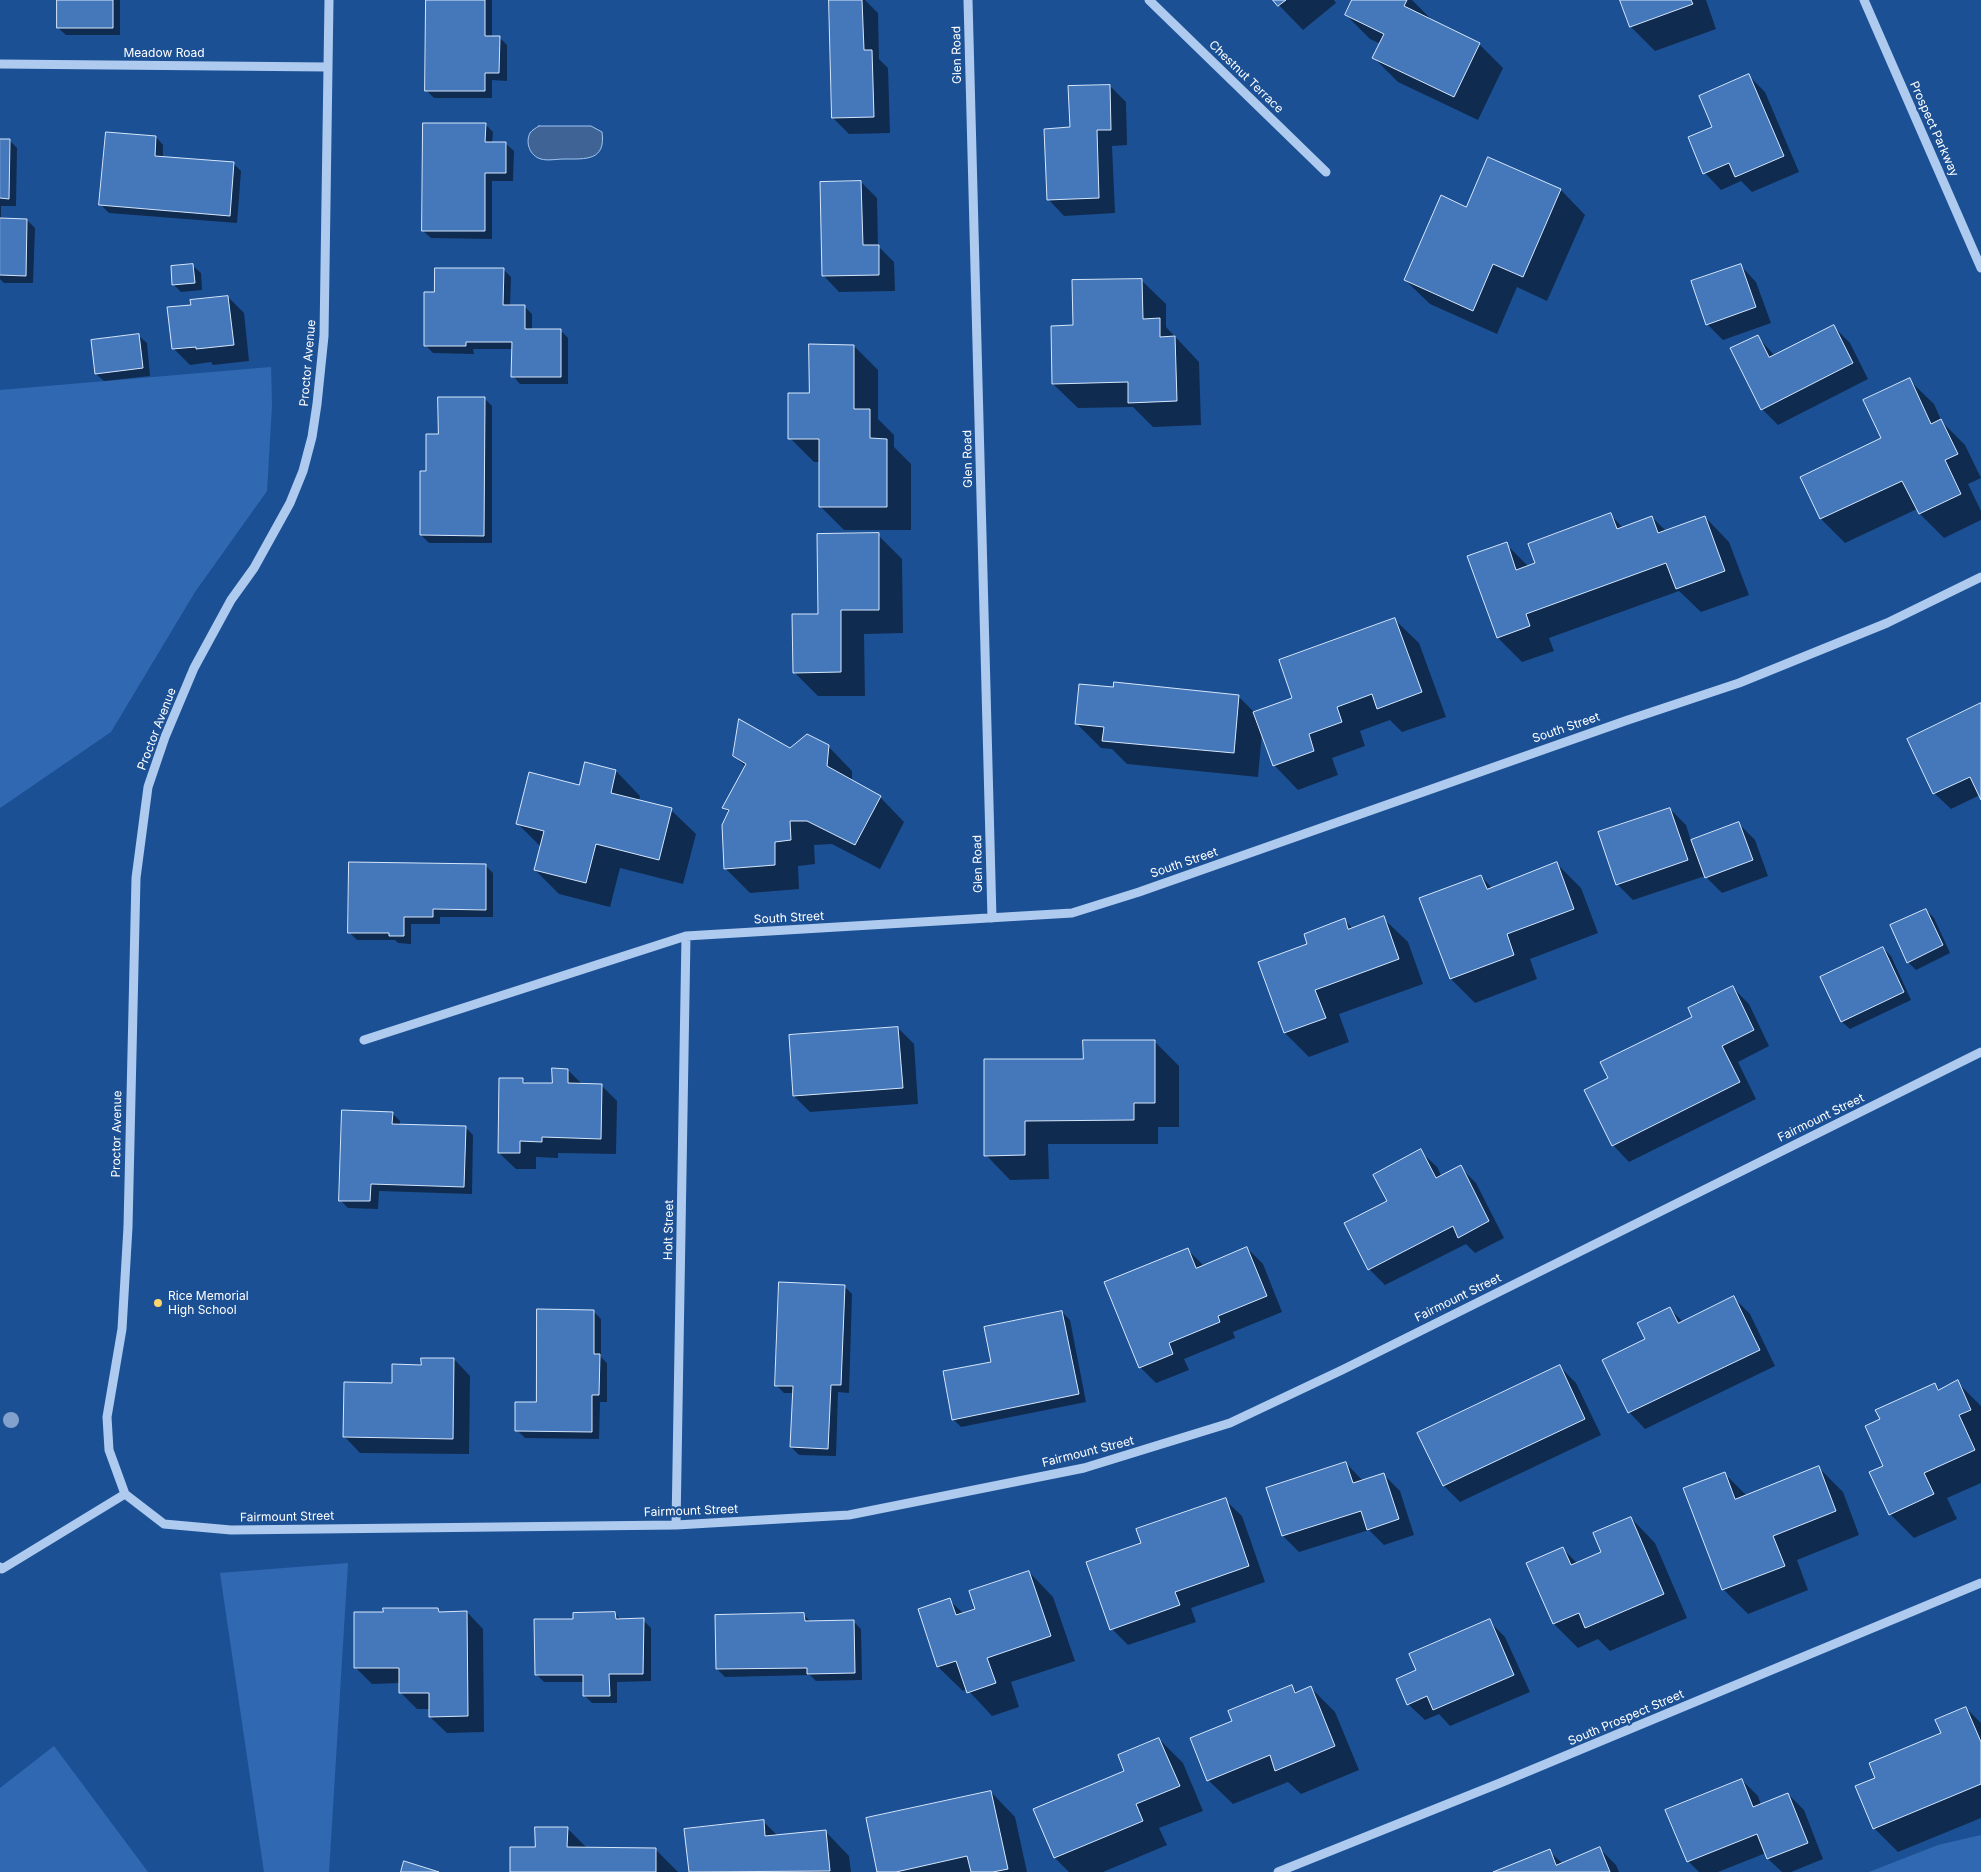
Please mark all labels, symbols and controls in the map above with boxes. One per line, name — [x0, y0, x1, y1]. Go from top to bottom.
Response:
street label: Glen Road — [949, 26, 965, 84]
street label: Chestnut Terrace — [1206, 38, 1286, 116]
street label: Meadow Road — [123, 46, 205, 60]
street label: Prospect Parkway — [1907, 79, 1961, 179]
street label: Proctor Avenue — [297, 319, 319, 407]
street label: Glen Road — [960, 430, 976, 488]
street label: Proctor Avenue — [135, 686, 179, 772]
street label: South Street — [1530, 710, 1602, 746]
street label: Glen Road — [970, 835, 986, 893]
street label: South Street — [1148, 845, 1220, 881]
street label: South Street — [754, 909, 824, 927]
street label: Proctor Avenue — [109, 1090, 125, 1178]
street label: Fairmount Street — [1776, 1091, 1866, 1145]
street label: Holt Street — [661, 1200, 677, 1260]
street label: Fairmount Street — [1413, 1271, 1503, 1325]
place label: Rice Memorial High School — [168, 1289, 249, 1317]
marker: Rice Memorial High School — [152, 1297, 164, 1309]
street label: Fairmount Street — [1041, 1434, 1135, 1470]
street label: Fairmount Street — [644, 1502, 738, 1520]
street label: Fairmount Street — [240, 1509, 334, 1525]
street label: South Prospect Street — [1566, 1687, 1686, 1749]

